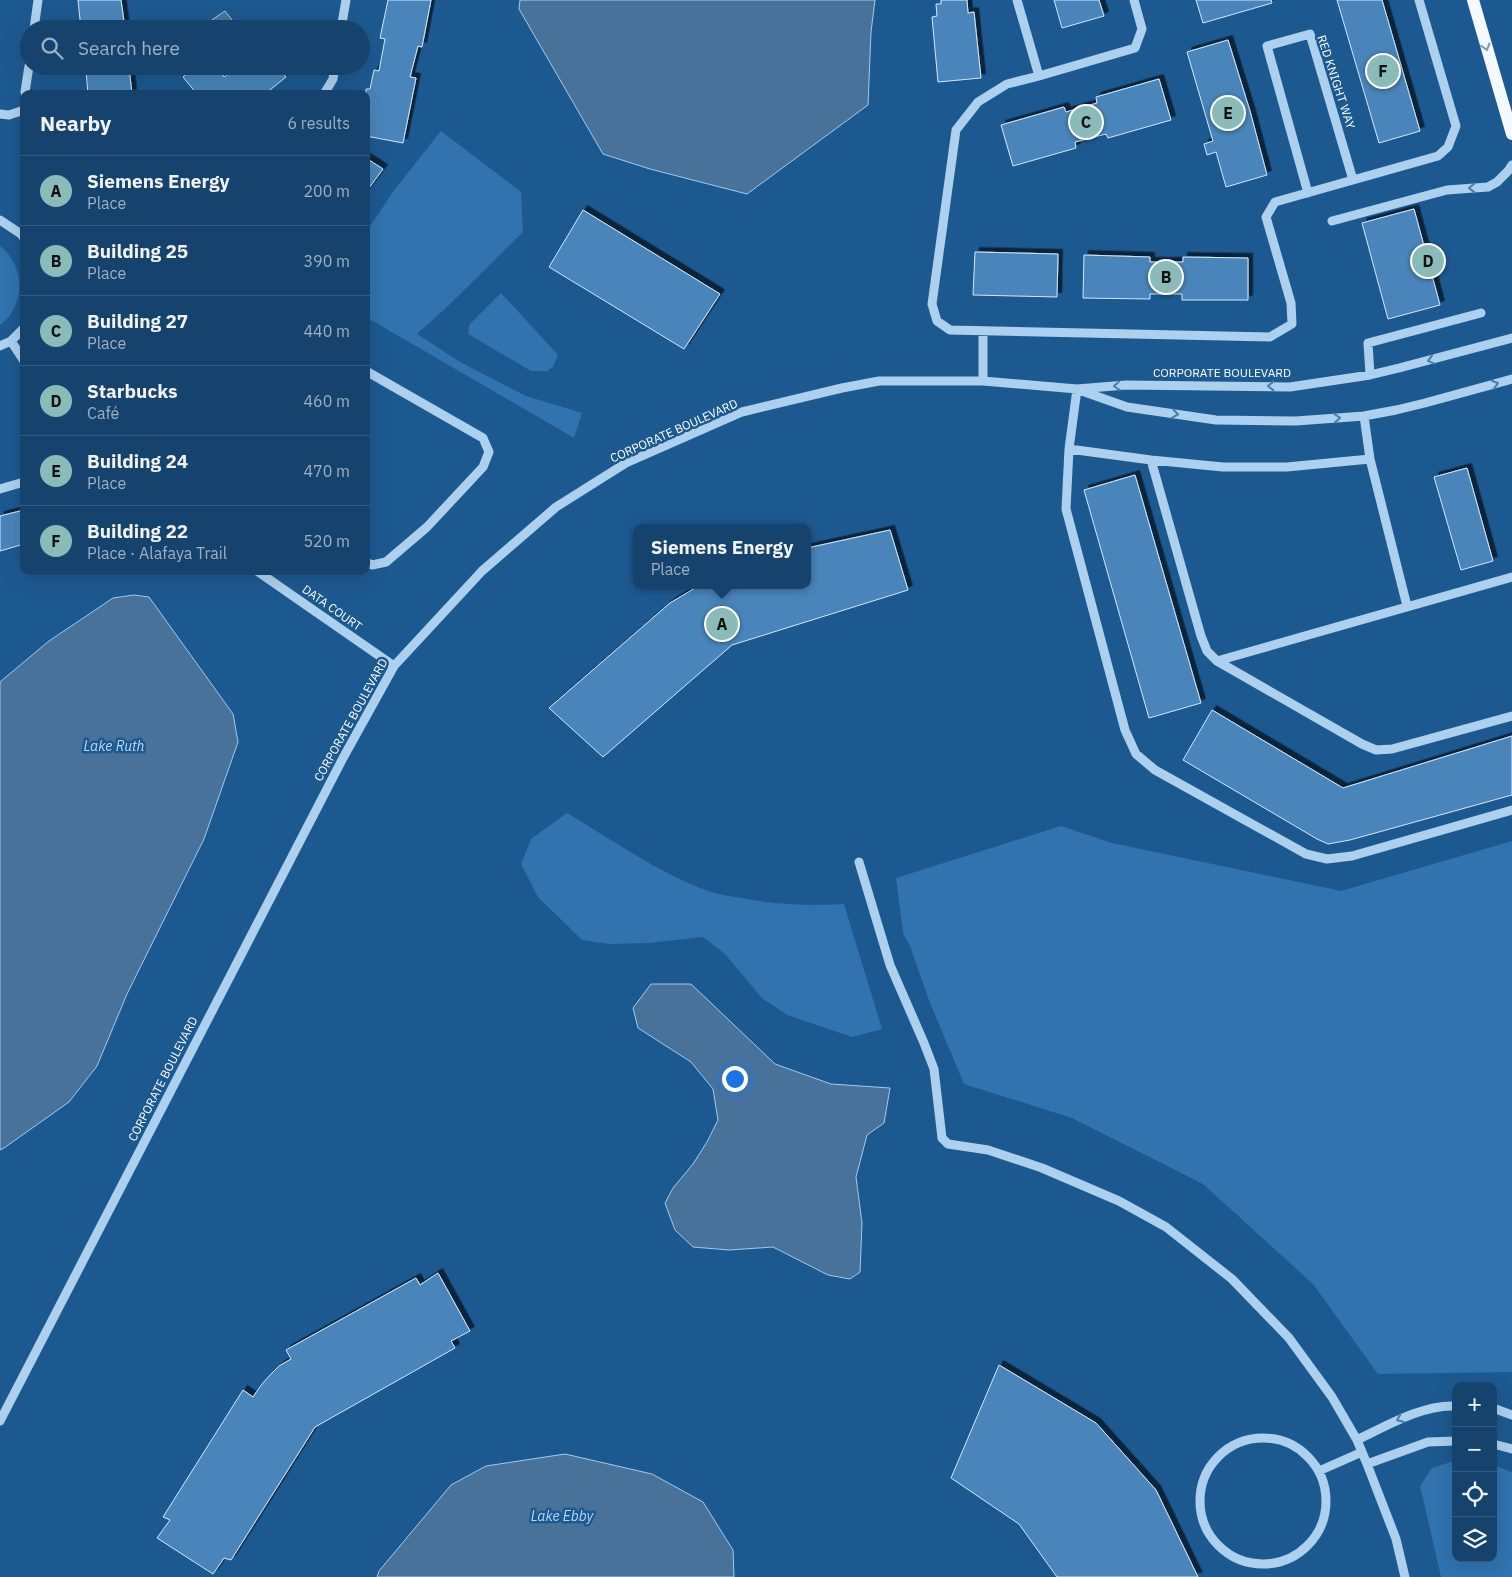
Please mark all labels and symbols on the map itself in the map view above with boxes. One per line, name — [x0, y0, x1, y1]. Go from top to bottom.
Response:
street label: RED KNIGHT WAY — [1314, 33, 1359, 131]
one-way arrow — [1481, 42, 1491, 50]
pin: F — [1367, 52, 1399, 90]
pin: E — [1212, 94, 1244, 132]
pin: C — [1070, 103, 1102, 141]
one-way arrow — [1468, 183, 1476, 193]
pin: D — [1412, 242, 1444, 280]
pin: B — [1150, 258, 1182, 296]
one-way arrow — [1427, 354, 1436, 365]
street label: CORPORATE BOULEVARD — [1153, 365, 1291, 380]
one-way arrow — [1491, 379, 1499, 389]
one-way arrow — [1112, 380, 1120, 391]
one-way arrow — [1267, 381, 1275, 391]
street label: CORPORATE BOULEVARD — [608, 396, 740, 465]
one-way arrow — [1171, 408, 1179, 419]
one-way arrow — [1333, 413, 1341, 424]
street label: DATA COURT — [299, 581, 365, 634]
pin: A — [706, 605, 738, 643]
street label: CORPORATE BOULEVARD — [311, 656, 391, 784]
water label: Lake Ruth — [84, 737, 145, 755]
street label: CORPORATE BOULEVARD — [125, 1014, 201, 1144]
your location — [722, 1066, 748, 1092]
one-way arrow — [1396, 1413, 1405, 1424]
water label: Lake Ebby — [531, 1507, 595, 1525]

